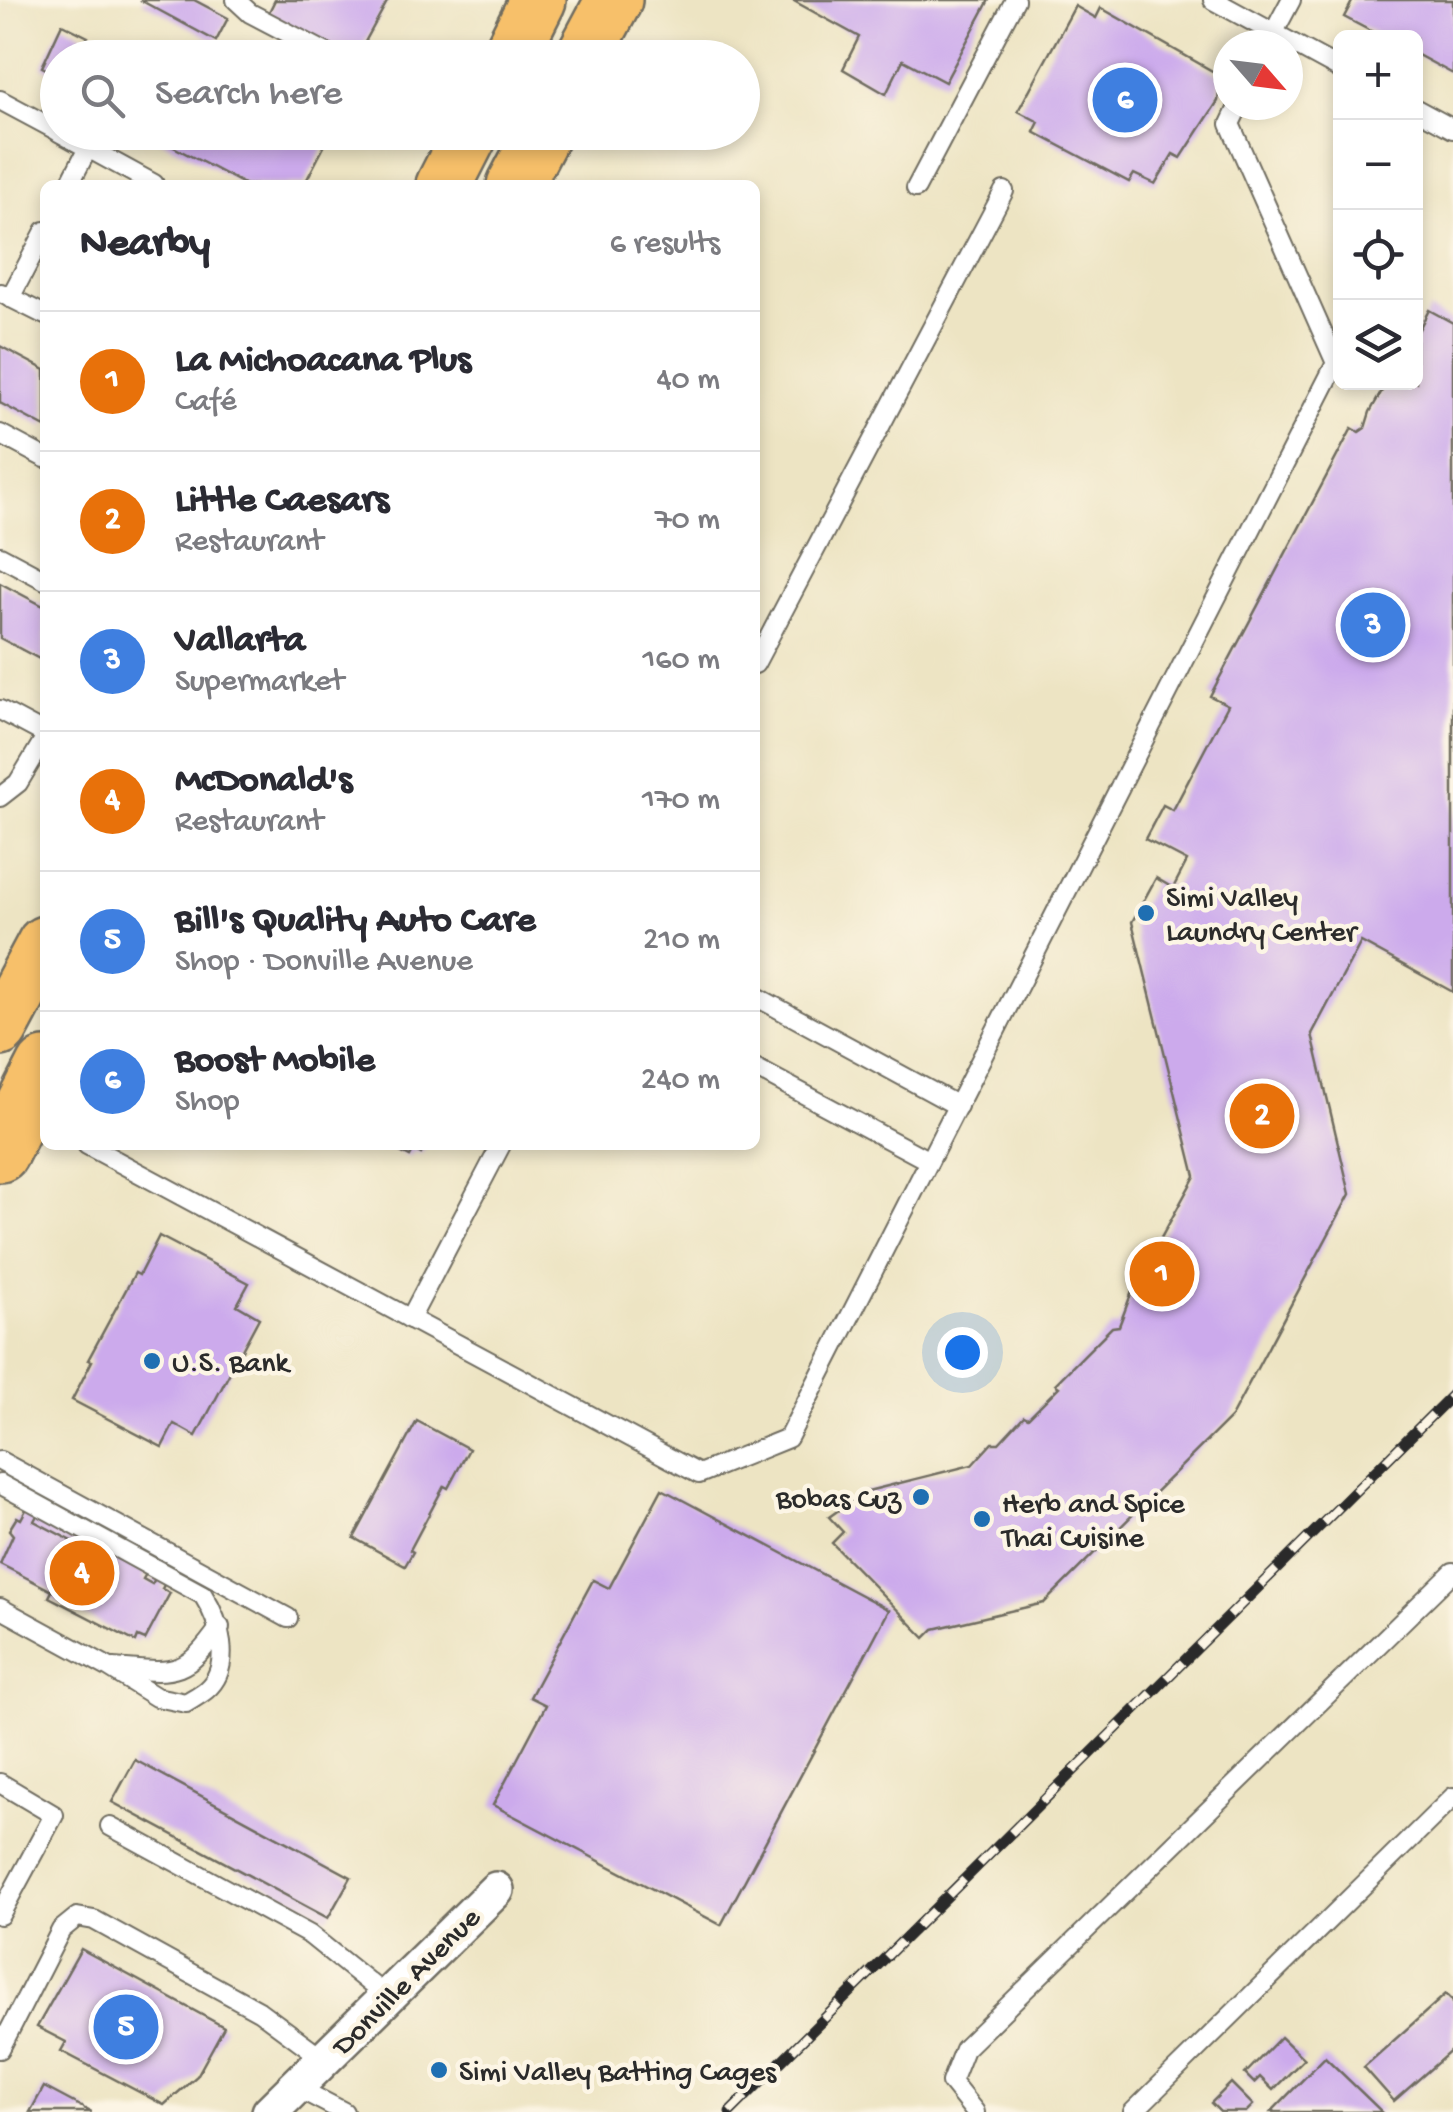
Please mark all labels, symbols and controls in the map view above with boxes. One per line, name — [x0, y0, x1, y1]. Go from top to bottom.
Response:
north arrow — [1213, 30, 1303, 120]
map controls — [1333, 30, 1423, 390]
button: + — [1333, 30, 1423, 120]
search box — [40, 40, 760, 150]
pin: 6 — [1092, 62, 1158, 138]
icon: search — [75, 68, 130, 123]
text: Search here — [155, 73, 342, 117]
button: − — [1333, 120, 1423, 210]
button: locate — [1333, 210, 1423, 300]
text: Nearby — [80, 221, 210, 270]
text: 6 results — [610, 226, 720, 264]
button: layers — [1333, 300, 1423, 390]
text: La Michoacana Plus — [175, 340, 471, 384]
text: 1 — [106, 362, 119, 400]
text: 40 m — [656, 362, 720, 400]
text: Café — [175, 384, 236, 422]
text: Little Caesars — [175, 480, 389, 524]
text: 2 — [105, 502, 120, 540]
text: 70 m — [655, 502, 720, 540]
text: Restaurant — [175, 524, 323, 562]
pin: 3 — [1340, 588, 1406, 662]
text: Vallarta — [175, 620, 305, 664]
text: 3 — [104, 642, 121, 680]
text: 160 m — [642, 642, 720, 680]
text: Supermarket — [175, 664, 344, 702]
text: McDonald's — [175, 760, 352, 804]
text: 4 — [105, 782, 120, 820]
text: 170 m — [642, 782, 720, 820]
text: Restaurant — [175, 804, 323, 842]
place label: Simi Valley Laundry Center — [1166, 883, 1359, 952]
text: Bill's Quality Auto Care — [175, 900, 536, 944]
marker: Simi Valley Laundry Center — [1135, 902, 1157, 924]
text: 5 — [104, 922, 121, 960]
text: 210 m — [643, 922, 720, 960]
text: Shop · Donville Avenue — [175, 944, 473, 982]
text: Boost Mobile — [175, 1040, 375, 1084]
text: 6 — [104, 1062, 121, 1100]
text: 240 m — [641, 1062, 720, 1100]
pin: 2 — [1230, 1078, 1294, 1154]
text: Shop — [175, 1084, 239, 1122]
pin: 1 — [1130, 1236, 1194, 1312]
your location — [937, 1327, 988, 1378]
place label: U.S. Bank — [172, 1348, 291, 1383]
marker: U.S. Bank — [141, 1350, 163, 1372]
place label: Bobas Cuz — [775, 1484, 902, 1519]
marker: Bobas Cuz — [910, 1486, 932, 1508]
place label: Herb and Spice Thai Cuisine — [1000, 1489, 1185, 1558]
marker: Herb and Spice Thai Cuisine — [971, 1508, 993, 1530]
pin: 4 — [49, 1536, 114, 1610]
street label: Donville Avenue — [325, 1901, 490, 2066]
pin: 5 — [94, 1990, 158, 2064]
place label: Simi Valley Batting Cages — [459, 2057, 777, 2092]
marker: Simi Valley Batting Cages — [428, 2059, 450, 2081]

